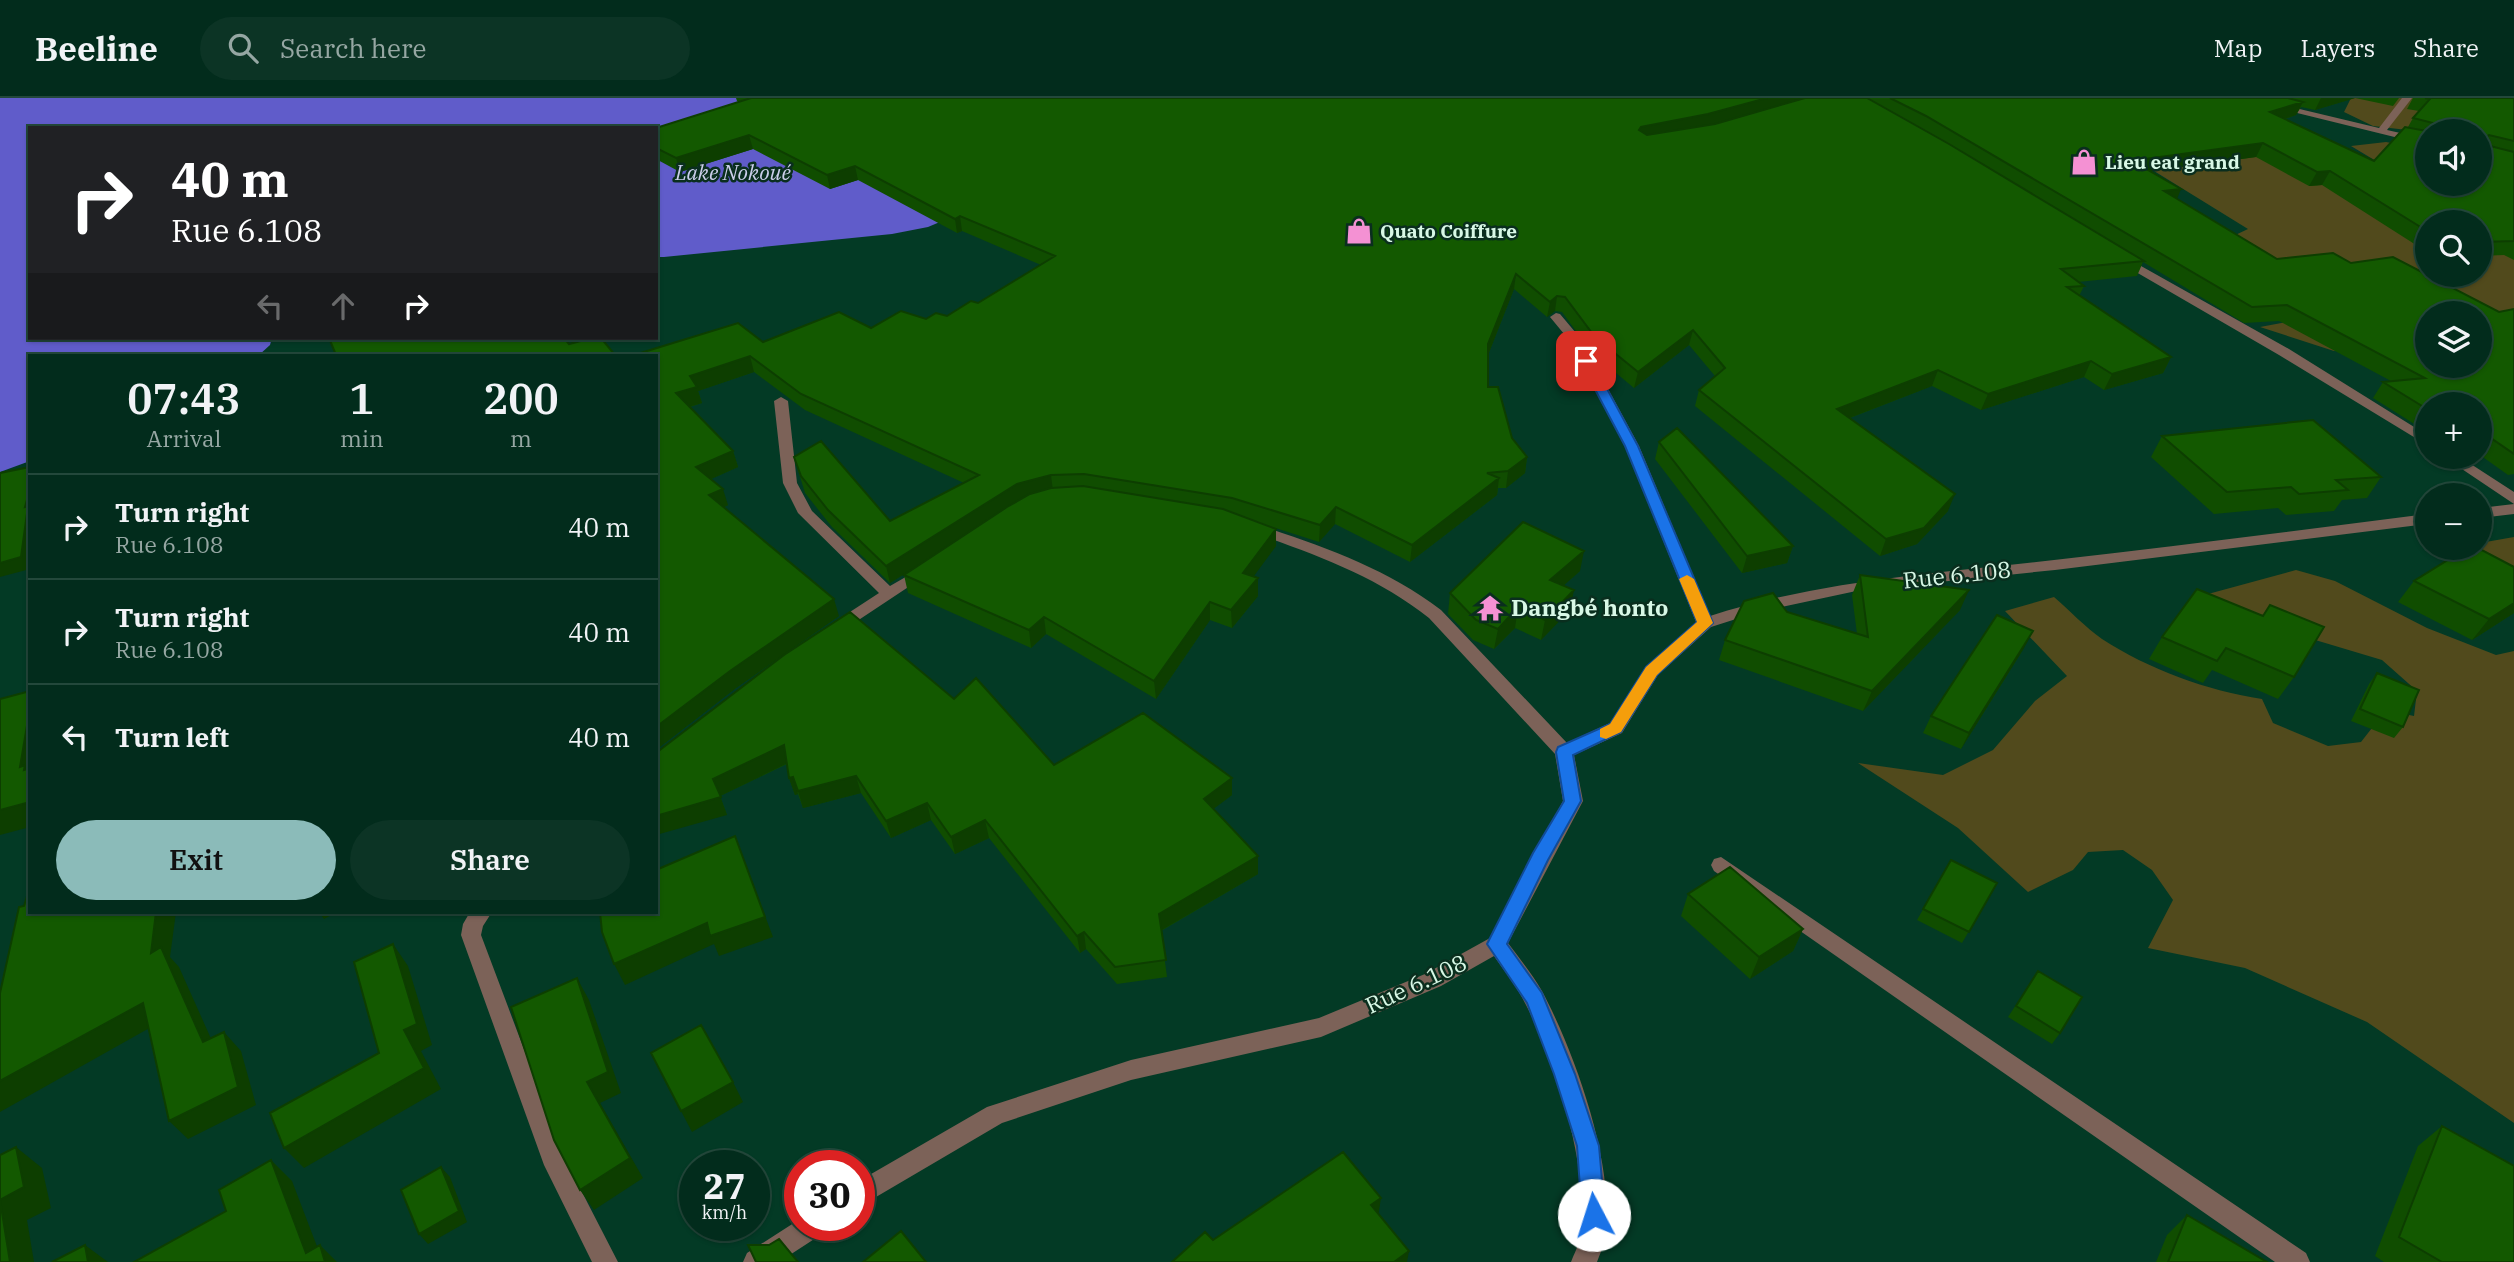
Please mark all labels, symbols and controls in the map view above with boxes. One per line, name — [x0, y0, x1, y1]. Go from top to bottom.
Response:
search box — [200, 17, 690, 80]
text: Beeline — [35, 27, 158, 70]
icon: search — [224, 29, 262, 67]
text: Search here — [280, 31, 426, 65]
text: Map — [2214, 32, 2262, 64]
text: Layers — [2300, 32, 2375, 64]
text: Share — [2413, 32, 2479, 64]
map controls — [2415, 119, 2492, 560]
button: sound — [2415, 119, 2492, 196]
text: 40 m — [171, 147, 289, 210]
shop icon: Lieu eat grand — [2069, 147, 2099, 177]
place label: Lieu eat grand — [2105, 150, 2240, 174]
icon: right — [56, 154, 147, 245]
water label: Lake Nokoué — [674, 158, 791, 186]
text: Rue 6.108 — [171, 209, 322, 251]
button: search — [2415, 210, 2492, 287]
shop icon: Quato Coiffure — [1344, 216, 1374, 246]
place label: Quato Coiffure — [1380, 219, 1517, 243]
icon: left — [251, 287, 289, 325]
icon: ahead — [324, 287, 362, 325]
icon: right — [397, 287, 435, 325]
button: layers — [2415, 301, 2492, 378]
pin — [1556, 331, 1616, 391]
icon: arrive — [1567, 342, 1605, 380]
text: 07:43 — [127, 371, 241, 426]
text: 1 — [349, 371, 374, 426]
text: 200 — [483, 371, 559, 426]
button: + — [2415, 392, 2492, 469]
text: Arrival — [147, 423, 221, 453]
text: min — [340, 423, 384, 453]
text: m — [510, 423, 532, 453]
button: − — [2415, 483, 2492, 560]
text: Turn right — [115, 495, 249, 529]
icon: right — [56, 508, 94, 546]
text: 40 m — [568, 510, 630, 544]
text: Rue 6.108 — [115, 529, 224, 559]
street label: Rue 6.108 — [1901, 553, 2012, 595]
place label: Dangbé honto — [1511, 592, 1668, 622]
temple icon: Dangbé honto — [1475, 593, 1505, 623]
text: Turn right — [115, 600, 249, 634]
icon: right — [56, 613, 94, 651]
text: 40 m — [568, 615, 630, 649]
text: Rue 6.108 — [115, 634, 224, 664]
icon: left — [56, 718, 94, 756]
text: Turn left — [115, 720, 229, 754]
text: 40 m — [568, 720, 630, 754]
button: Exit — [56, 820, 336, 900]
button: Share — [350, 820, 630, 900]
street label: Rue 6.108 — [1360, 947, 1471, 1020]
speed limit sign: 30 — [784, 1150, 875, 1241]
text: 27 — [703, 1163, 746, 1209]
position arrow — [1557, 1178, 1631, 1252]
text: km/h — [702, 1201, 747, 1224]

